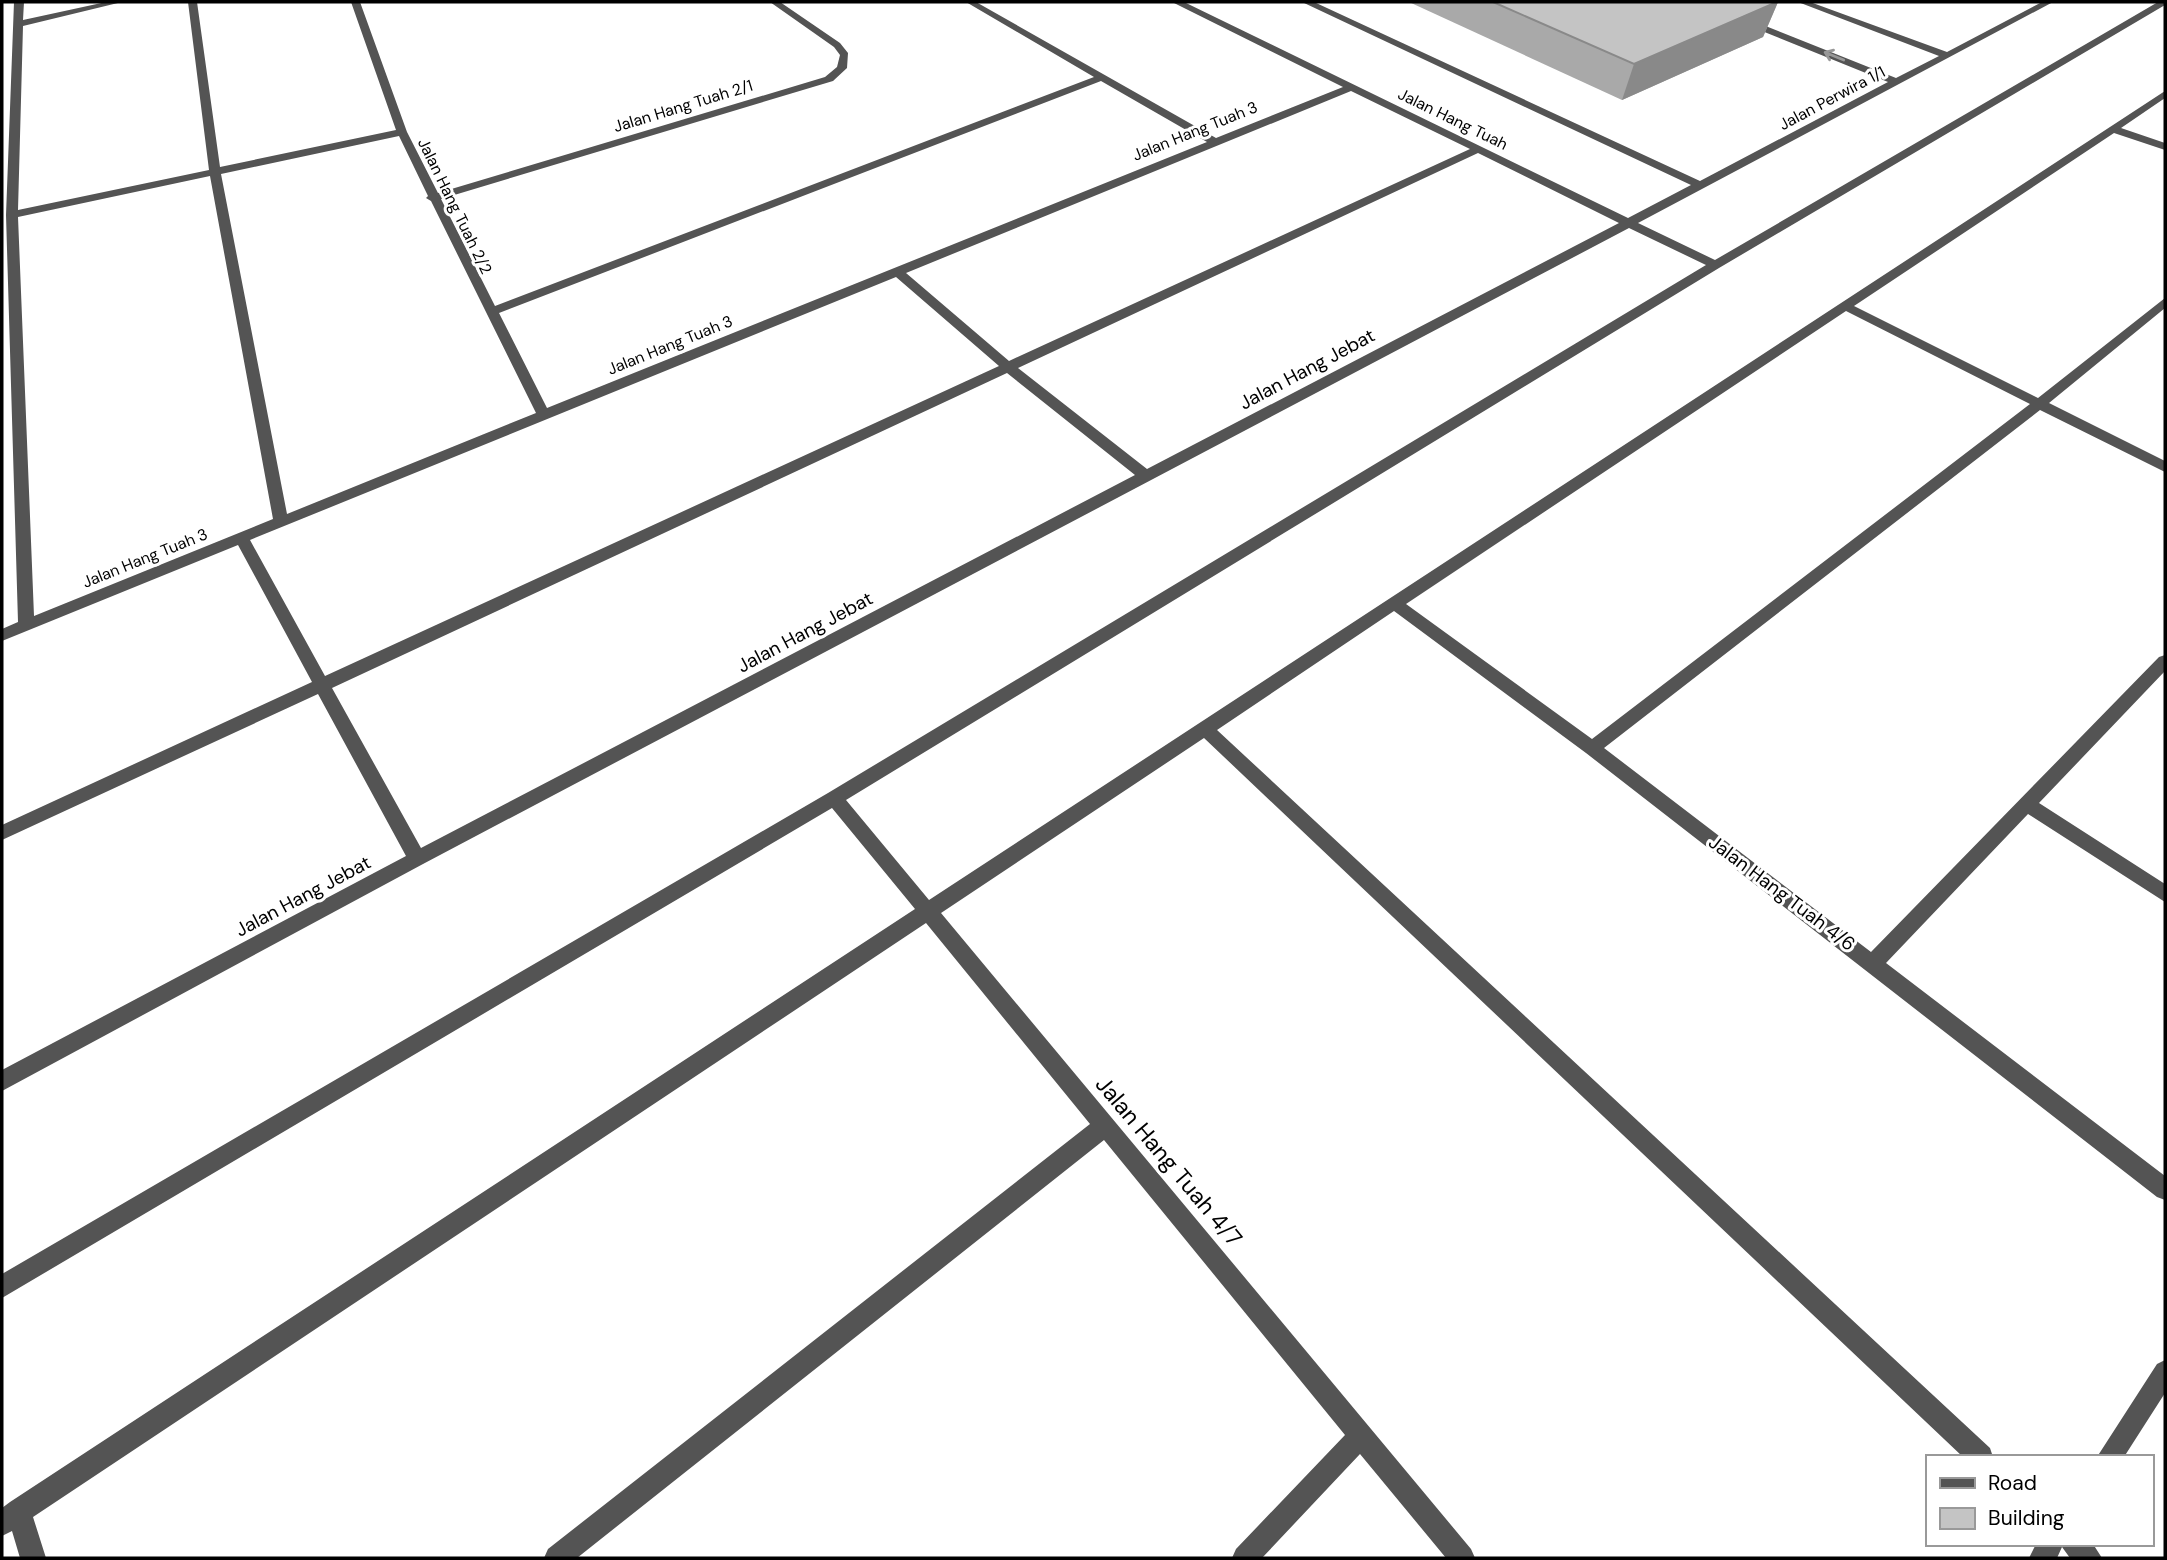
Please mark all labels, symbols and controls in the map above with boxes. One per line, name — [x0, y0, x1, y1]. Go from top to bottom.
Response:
one-way arrow — [1824, 49, 1845, 62]
street label: Jalan Perwira 1/1 — [1775, 61, 1889, 135]
street label: Jalan Hang Tuah 2/1 — [611, 75, 755, 137]
street label: Jalan Hang Tuah — [1395, 83, 1511, 155]
street label: Jalan Hang Tuah 3 — [1129, 96, 1261, 166]
street label: Jalan Hang Tuah 2/2 — [413, 135, 497, 277]
street label: Jalan Hang Tuah 3 — [604, 310, 736, 380]
street label: Jalan Hang Jebat — [1235, 323, 1379, 415]
street label: Jalan Hang Tuah 3 — [79, 523, 211, 593]
street label: Jalan Hang Jebat — [733, 586, 877, 678]
street label: Jalan Hang Tuah 4/6 — [1704, 830, 1860, 956]
street label: Jalan Hang Jebat — [231, 850, 375, 942]
street label: Jalan Hang Tuah 4/7 — [1089, 1070, 1249, 1252]
legend — [1926, 1455, 2153, 1546]
text: Road — [1988, 1469, 2037, 1497]
text: Building — [1988, 1504, 2065, 1532]

